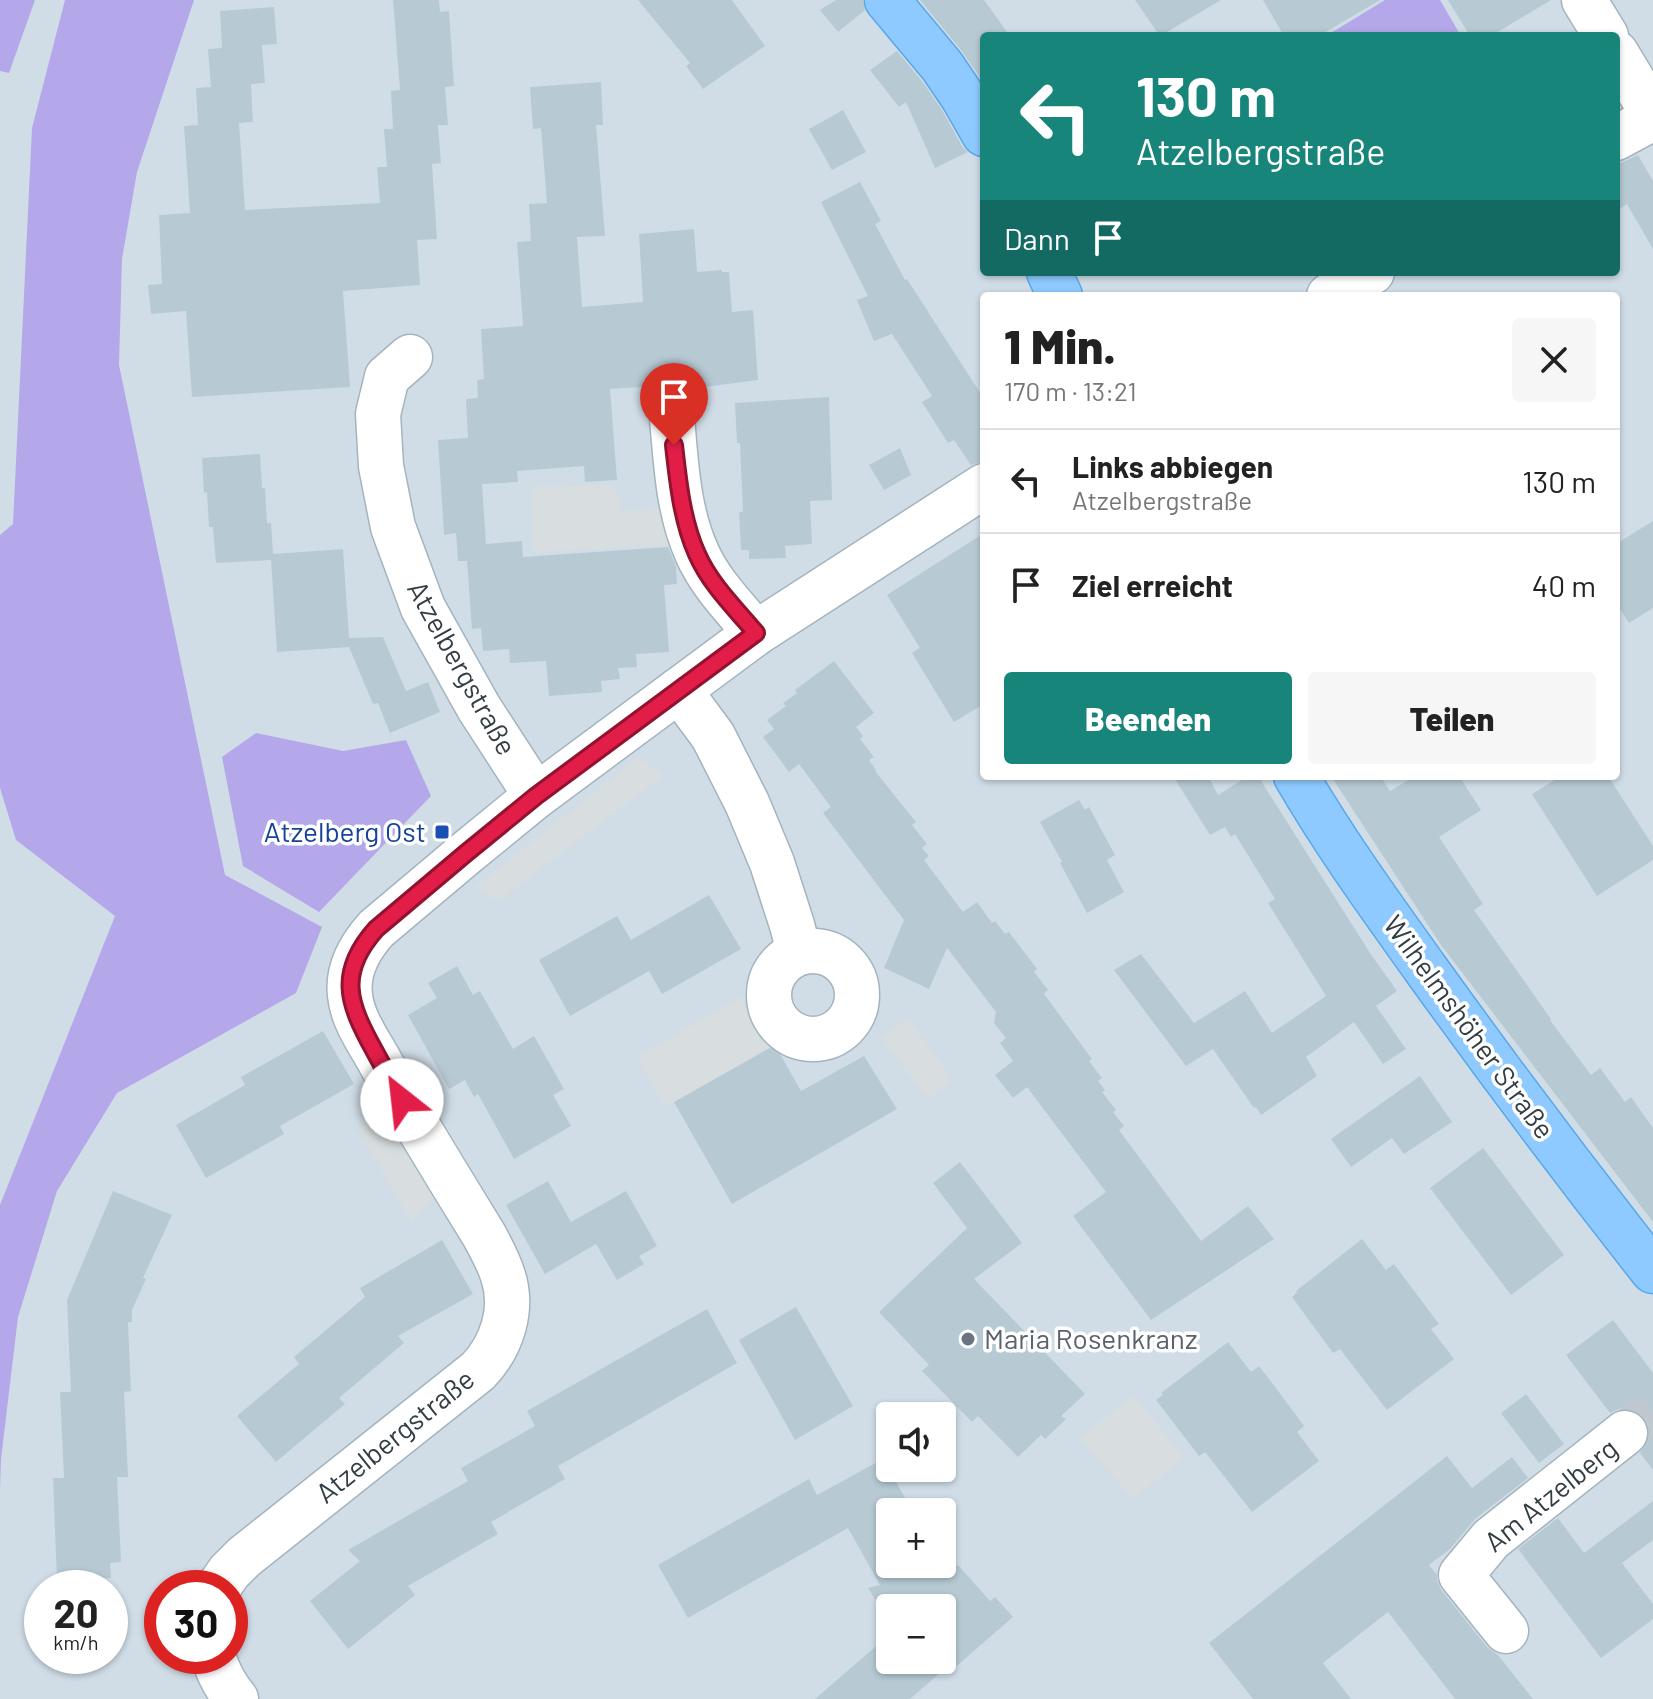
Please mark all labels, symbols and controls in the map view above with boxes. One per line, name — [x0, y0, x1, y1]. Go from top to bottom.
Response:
text: 130 m — [1136, 61, 1276, 128]
icon: left — [1004, 64, 1108, 168]
text: Atzelbergstraße — [1136, 129, 1385, 172]
icon: arrive — [1086, 216, 1130, 260]
text: Dann — [1004, 220, 1070, 256]
text: 1 Min. — [1004, 316, 1116, 374]
button: close — [1512, 318, 1596, 402]
pin — [640, 363, 708, 445]
icon: arrive — [652, 375, 696, 419]
text: 170 m · 13:21 — [1004, 375, 1137, 406]
text: Links abbiegen — [1072, 448, 1273, 484]
icon: left — [1004, 459, 1048, 503]
text: 130 m — [1522, 463, 1596, 499]
text: Atzelbergstraße — [1072, 484, 1252, 515]
icon: arrive — [1004, 563, 1048, 607]
text: Ziel erreicht — [1072, 567, 1233, 603]
text: 40 m — [1532, 567, 1596, 603]
street label: Atzelbergstraße — [401, 574, 525, 761]
button: Beenden — [1004, 672, 1292, 764]
button: Teilen — [1308, 672, 1596, 764]
place label: Atzelberg Ost — [264, 814, 426, 848]
marker: Atzelberg Ost — [433, 823, 451, 841]
street label: Wilhelmshöher Straße — [1377, 908, 1562, 1145]
position arrow — [360, 1058, 444, 1142]
place label: Maria Rosenkranz — [984, 1321, 1197, 1355]
marker: Maria Rosenkranz — [959, 1330, 977, 1348]
street label: Atzelbergstraße — [308, 1361, 480, 1509]
map controls — [876, 1402, 956, 1674]
button: sound — [876, 1402, 956, 1482]
street label: Am Atzelberg — [1477, 1430, 1624, 1558]
button: + — [876, 1498, 956, 1578]
speed limit sign: 30 — [144, 1570, 248, 1674]
text: 20 — [53, 1588, 99, 1636]
button: − — [876, 1594, 956, 1674]
text: km/h — [53, 1630, 99, 1654]

